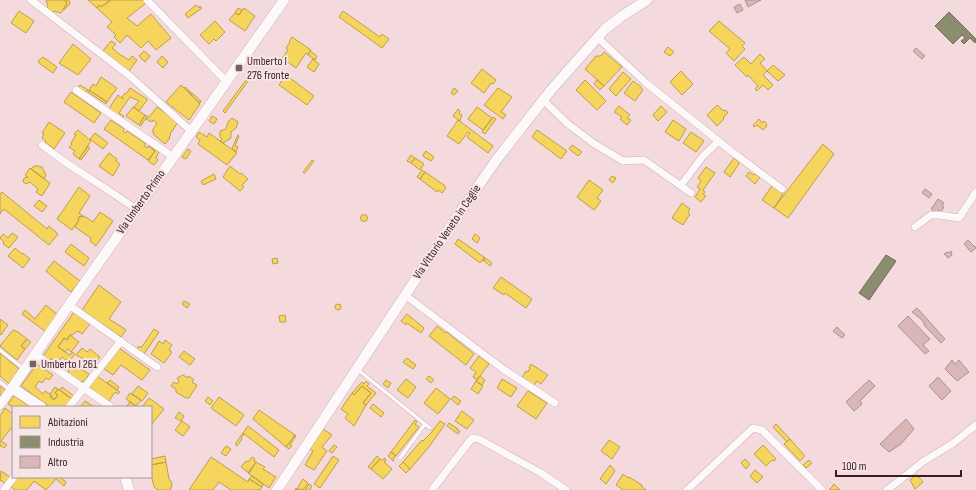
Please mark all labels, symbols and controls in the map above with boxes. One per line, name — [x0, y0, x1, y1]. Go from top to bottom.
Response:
place label: Umberto I 276 fronte — [247, 54, 289, 83]
marker: Umberto I 276 fronte — [234, 63, 244, 73]
street label: Via Umberto Primo — [113, 167, 169, 237]
street label: Via Vittorio Veneto in Ceglie — [410, 182, 484, 282]
place label: Umberto I 261 — [41, 357, 98, 372]
marker: Umberto I 261 — [28, 359, 38, 369]
legend — [12, 406, 152, 478]
text: Abitazioni — [47, 415, 88, 430]
text: Industria — [48, 435, 84, 450]
scale bar — [836, 452, 961, 478]
text: Altro — [47, 455, 67, 470]
text: 100 m — [842, 459, 867, 474]

